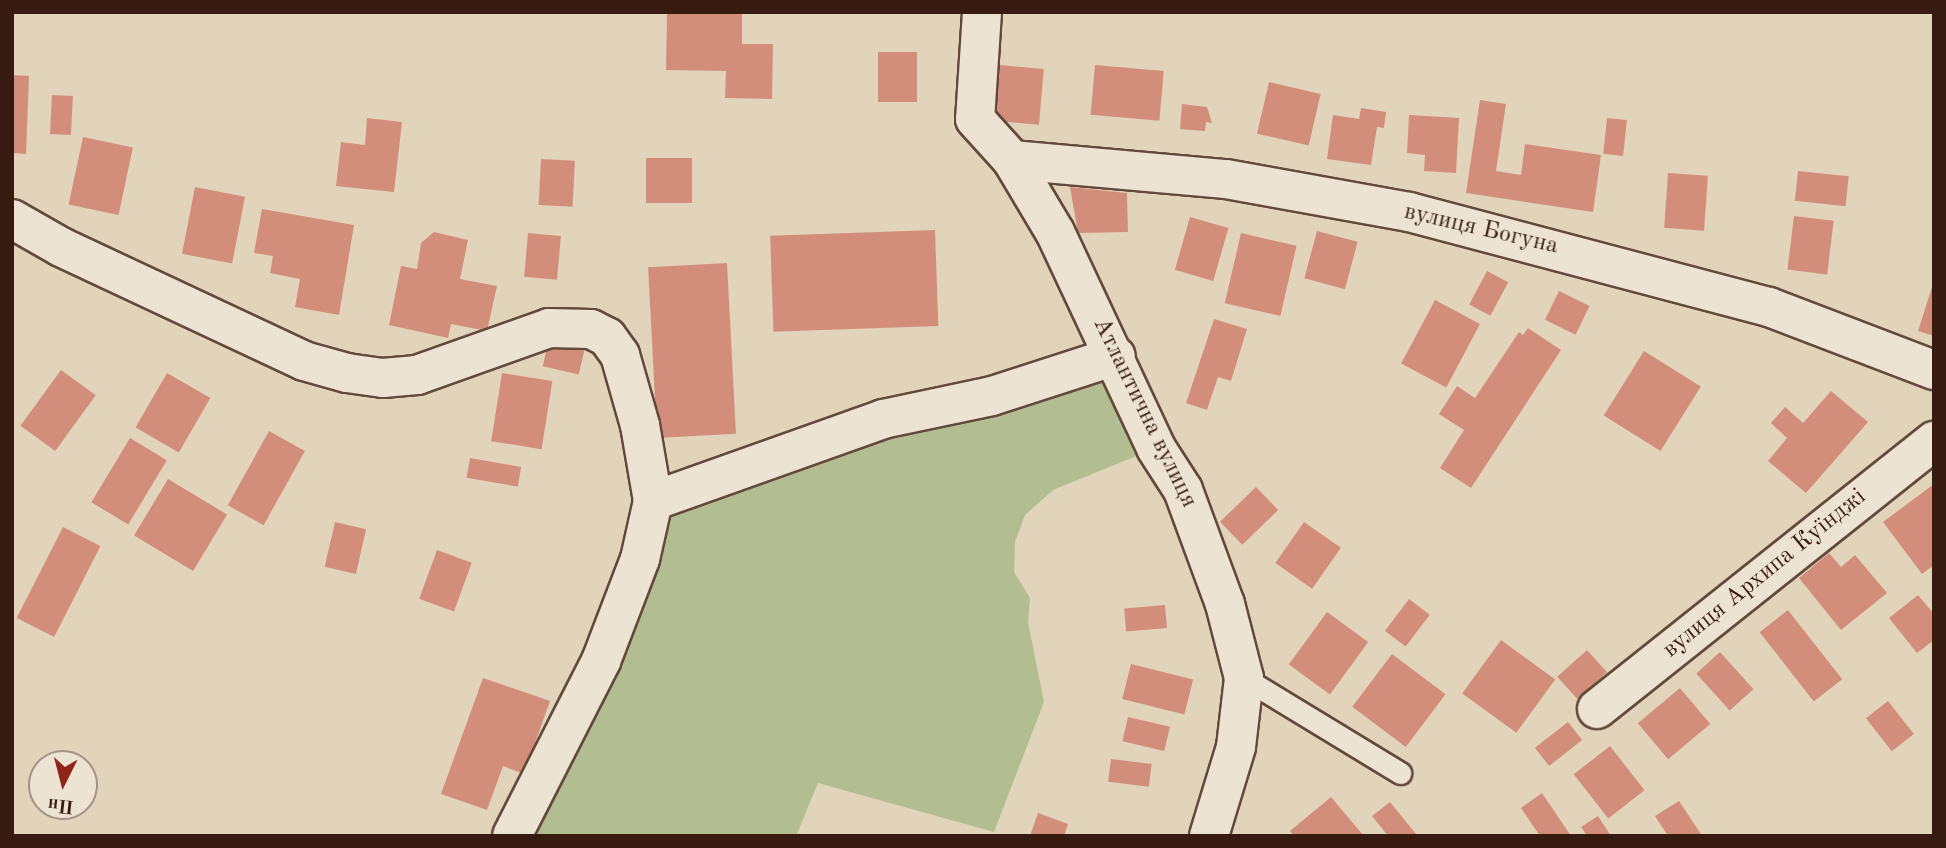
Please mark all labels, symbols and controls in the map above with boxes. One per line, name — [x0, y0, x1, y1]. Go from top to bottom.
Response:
street label: вулиця Богуна — [1401, 198, 1561, 262]
street label: Атлантична вулиця — [1085, 313, 1203, 513]
street label: вулиця Архипа Куїнджі — [1658, 483, 1872, 665]
north arrow — [28, 750, 98, 820]
text: Пн — [47, 794, 75, 815]

